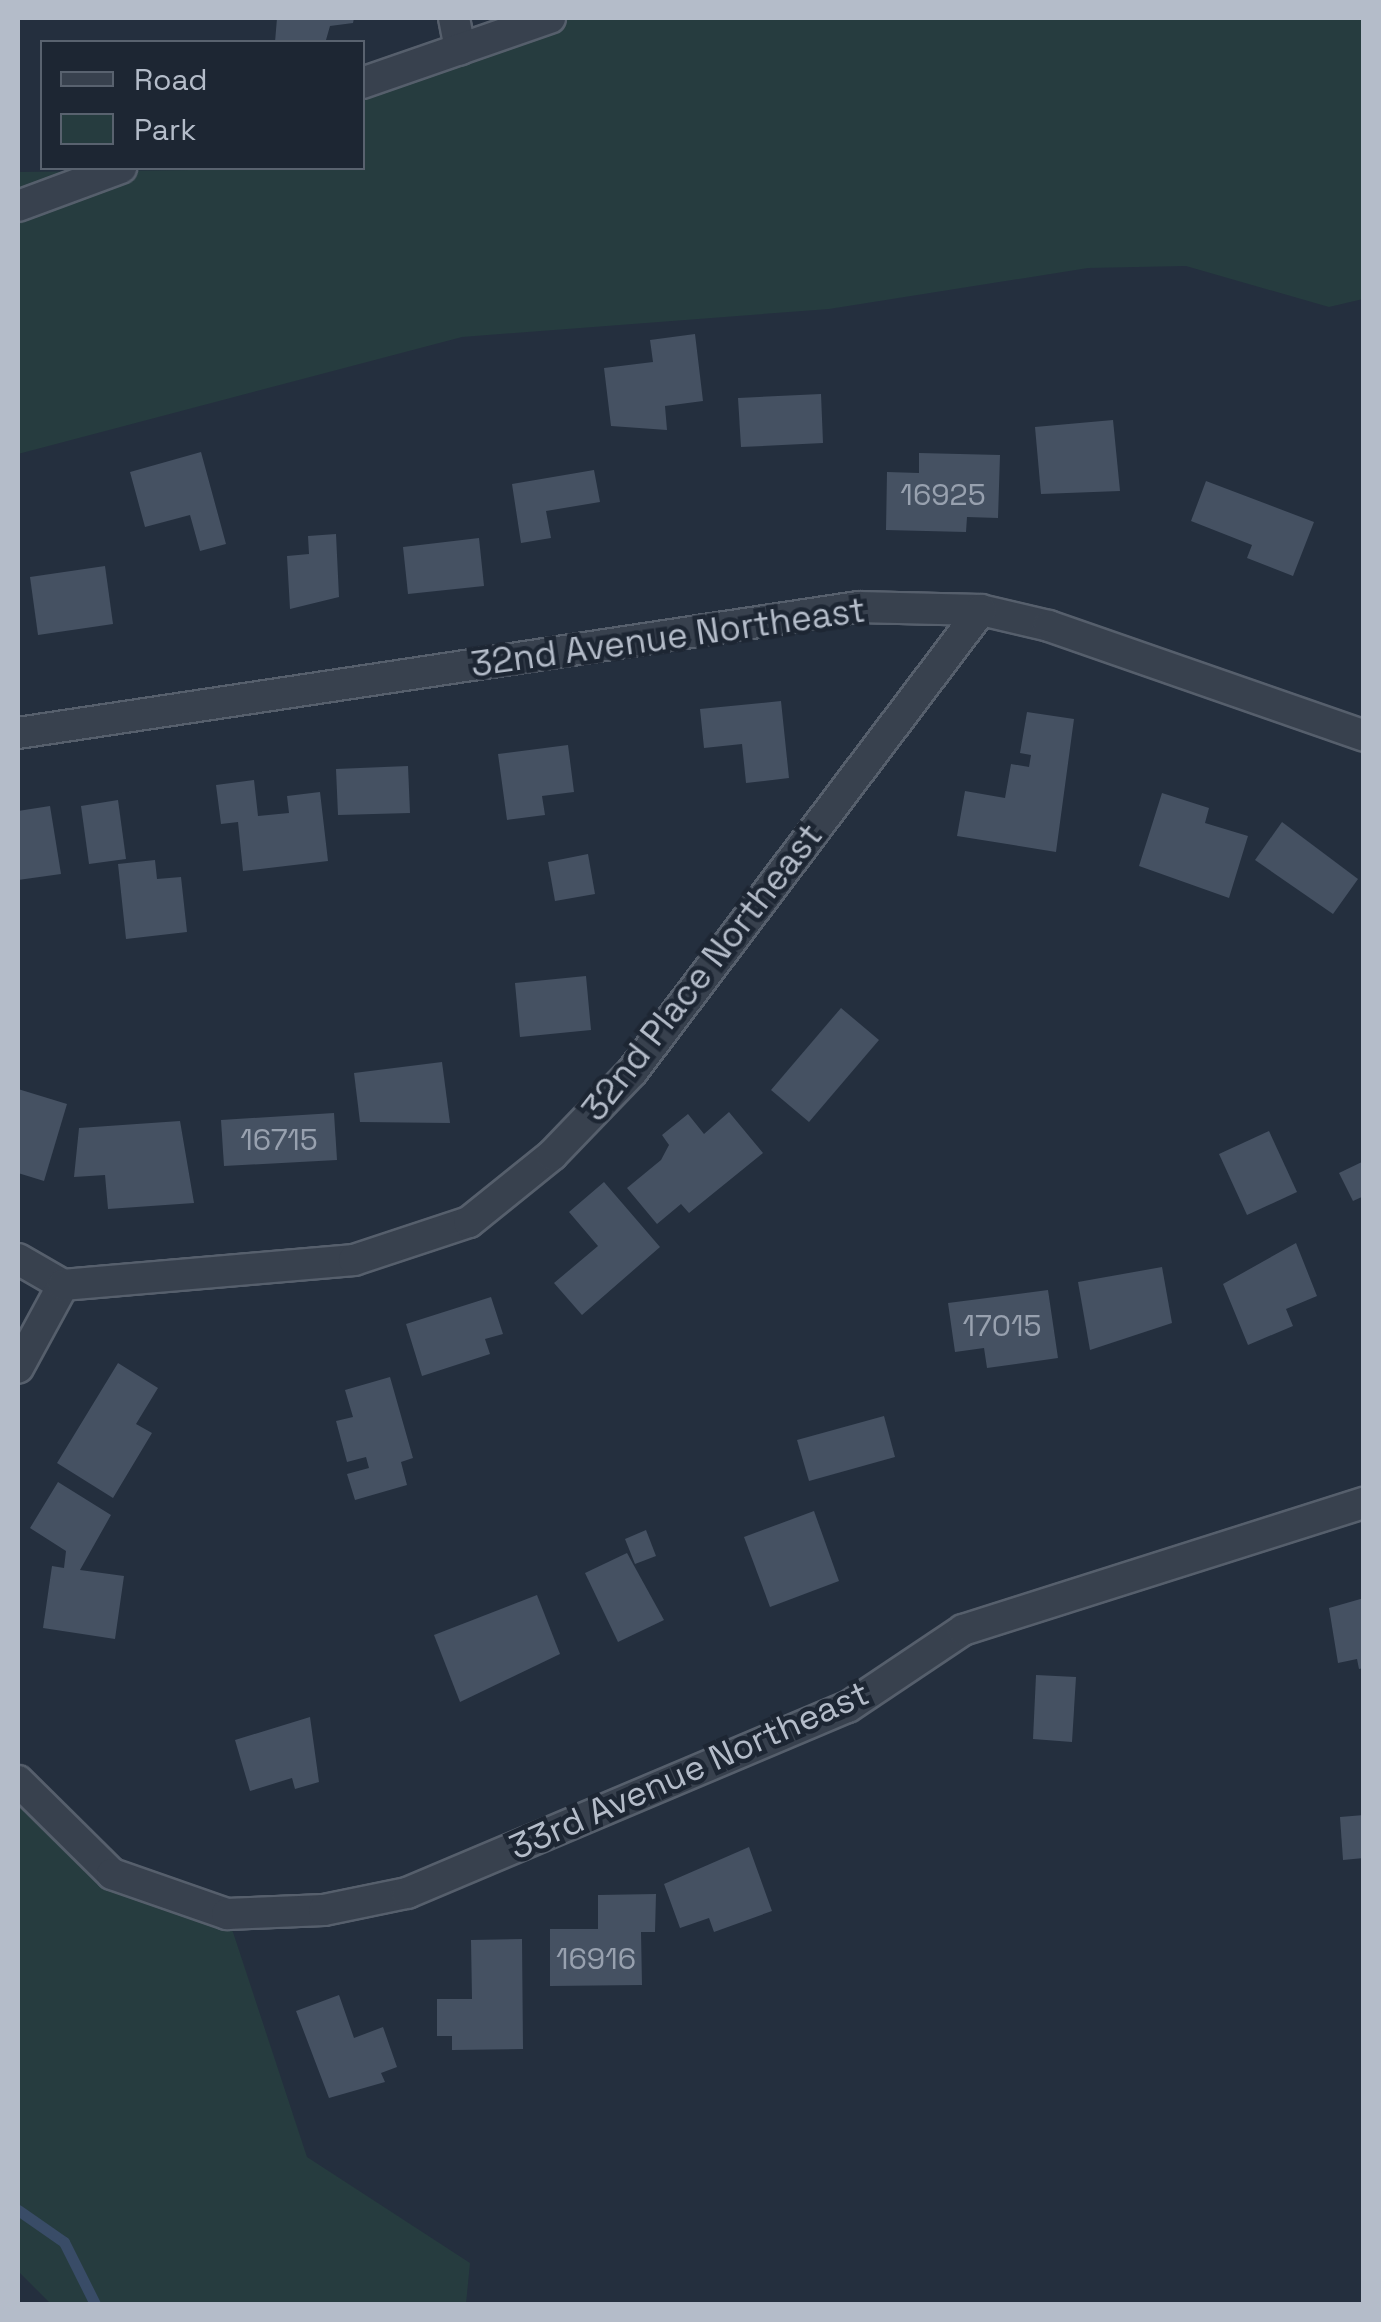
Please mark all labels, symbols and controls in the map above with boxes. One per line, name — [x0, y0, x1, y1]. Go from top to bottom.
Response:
legend — [40, 40, 365, 170]
text: Road — [134, 60, 208, 99]
text: Park — [134, 110, 196, 149]
house number: 16925 — [900, 477, 986, 513]
street label: 32nd Avenue Northeast — [468, 588, 868, 686]
street label: 32nd Place Northeast — [573, 815, 831, 1129]
house number: 16715 — [240, 1122, 318, 1158]
house number: 17015 — [963, 1308, 1041, 1344]
street label: 33rd Avenue Northeast — [503, 1672, 875, 1868]
house number: 16916 — [556, 1941, 636, 1977]

